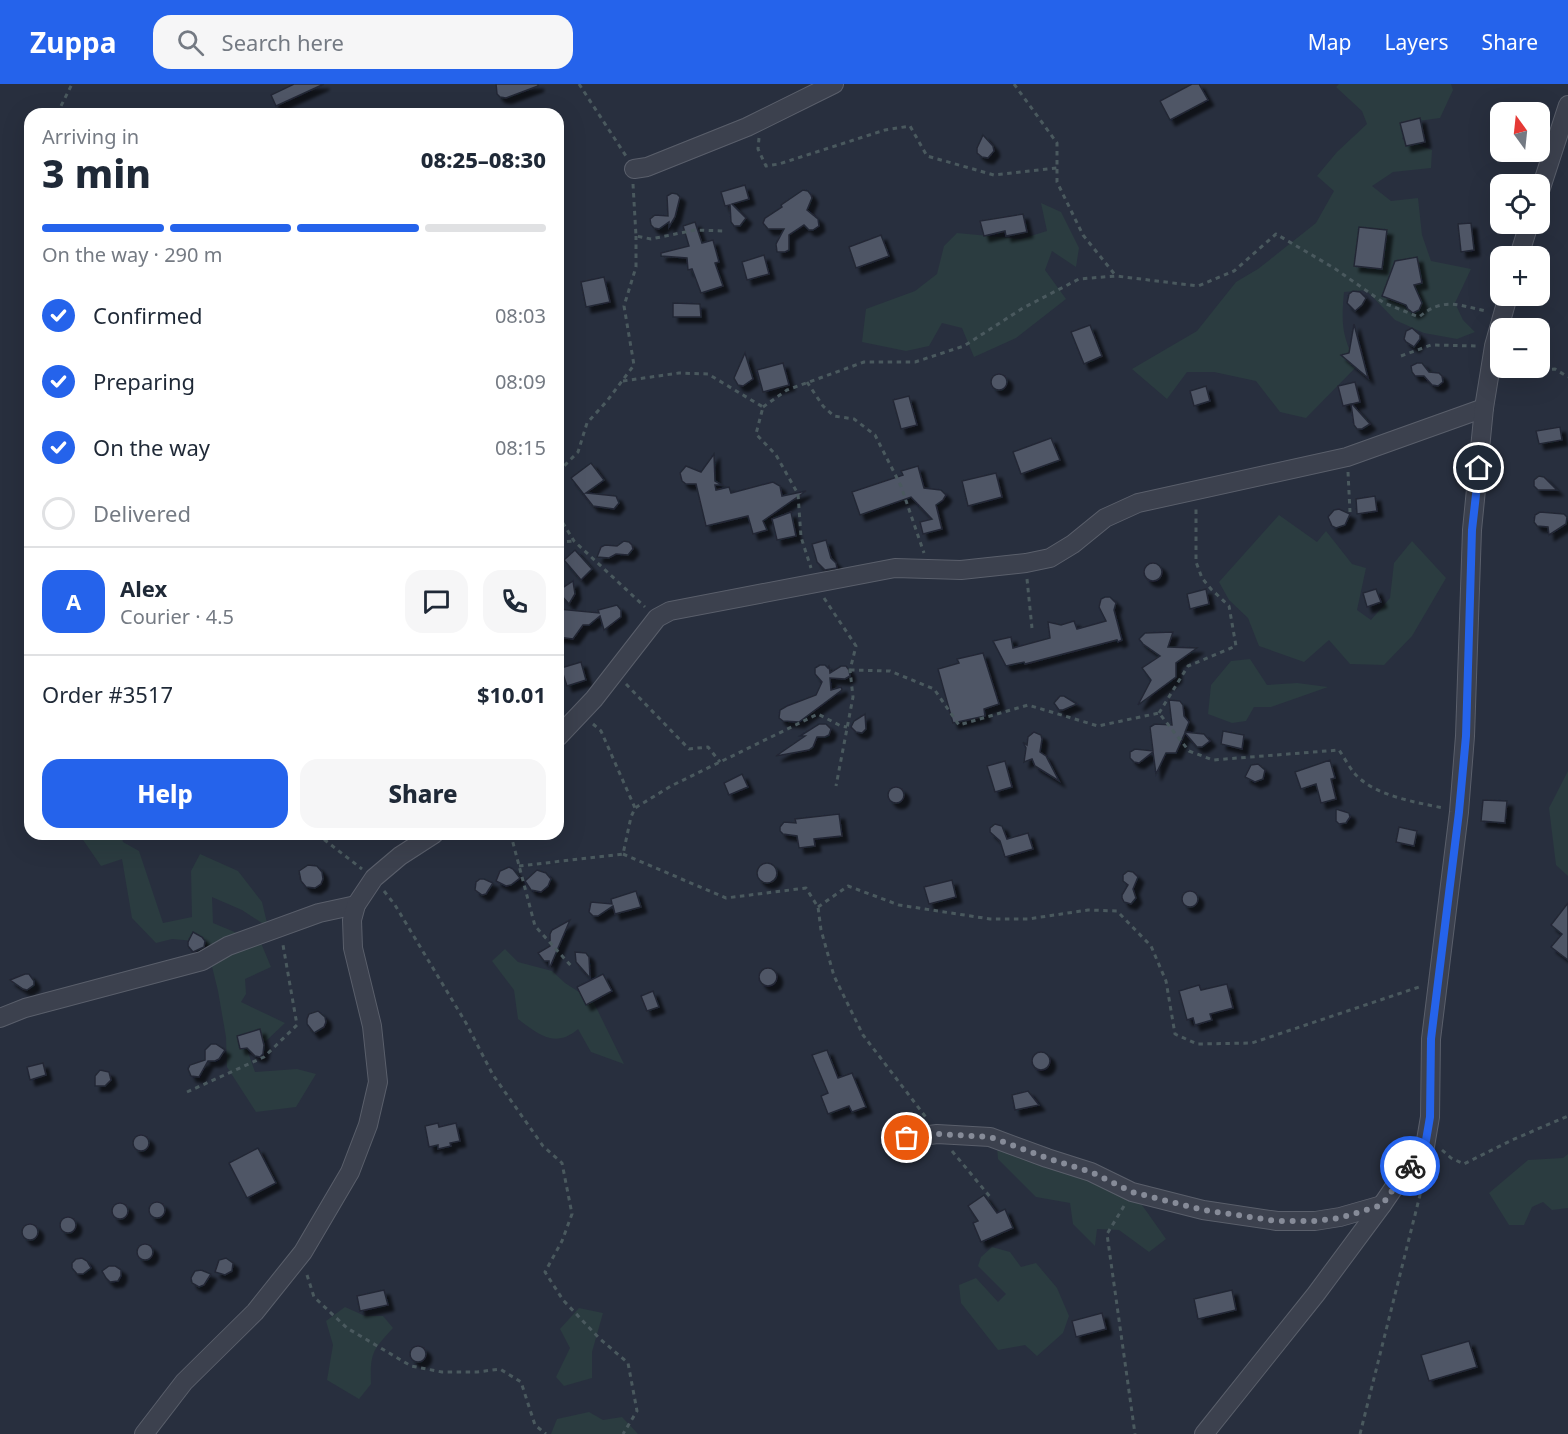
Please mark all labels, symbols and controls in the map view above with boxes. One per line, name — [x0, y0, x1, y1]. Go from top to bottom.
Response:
search box — [153, 15, 573, 69]
text: Zuppa — [30, 23, 117, 61]
icon: search — [174, 26, 207, 59]
text: Search here — [222, 27, 344, 57]
text: Map — [1308, 28, 1352, 56]
text: Layers — [1385, 28, 1449, 56]
text: Share — [1482, 28, 1538, 56]
north arrow — [1490, 102, 1550, 162]
map controls — [1490, 102, 1550, 378]
text: Arriving in — [42, 123, 139, 150]
text: 08:25–08:30 — [421, 144, 546, 174]
text: 3 min — [42, 146, 151, 199]
button: locate — [1490, 174, 1550, 234]
text: On the way · 290 m — [42, 241, 222, 268]
button: + — [1490, 246, 1550, 306]
icon: check — [42, 299, 75, 332]
text: Confirmed — [93, 300, 203, 330]
text: 08:03 — [495, 302, 546, 329]
button: − — [1490, 318, 1550, 378]
icon: check — [42, 365, 75, 398]
text: Preparing — [93, 366, 195, 396]
text: 08:09 — [495, 368, 546, 395]
icon: check — [42, 431, 75, 464]
text: On the way — [93, 432, 210, 462]
text: 08:15 — [495, 434, 546, 461]
pin — [1453, 442, 1504, 493]
icon: home — [1462, 451, 1495, 484]
text: Delivered — [93, 498, 191, 528]
button: chat — [405, 570, 468, 633]
button: phone — [483, 570, 546, 633]
text: Alex — [120, 573, 167, 603]
text: A — [66, 586, 81, 616]
text: Courier · 4.5 — [120, 603, 234, 630]
text: Order #3517 — [42, 679, 173, 709]
text: $10.01 — [477, 679, 546, 709]
button: Help — [42, 759, 288, 828]
button: Share — [300, 759, 546, 828]
pin — [881, 1112, 932, 1163]
icon: bag — [890, 1121, 923, 1154]
courier — [1380, 1136, 1440, 1196]
icon: bike — [1394, 1150, 1427, 1183]

